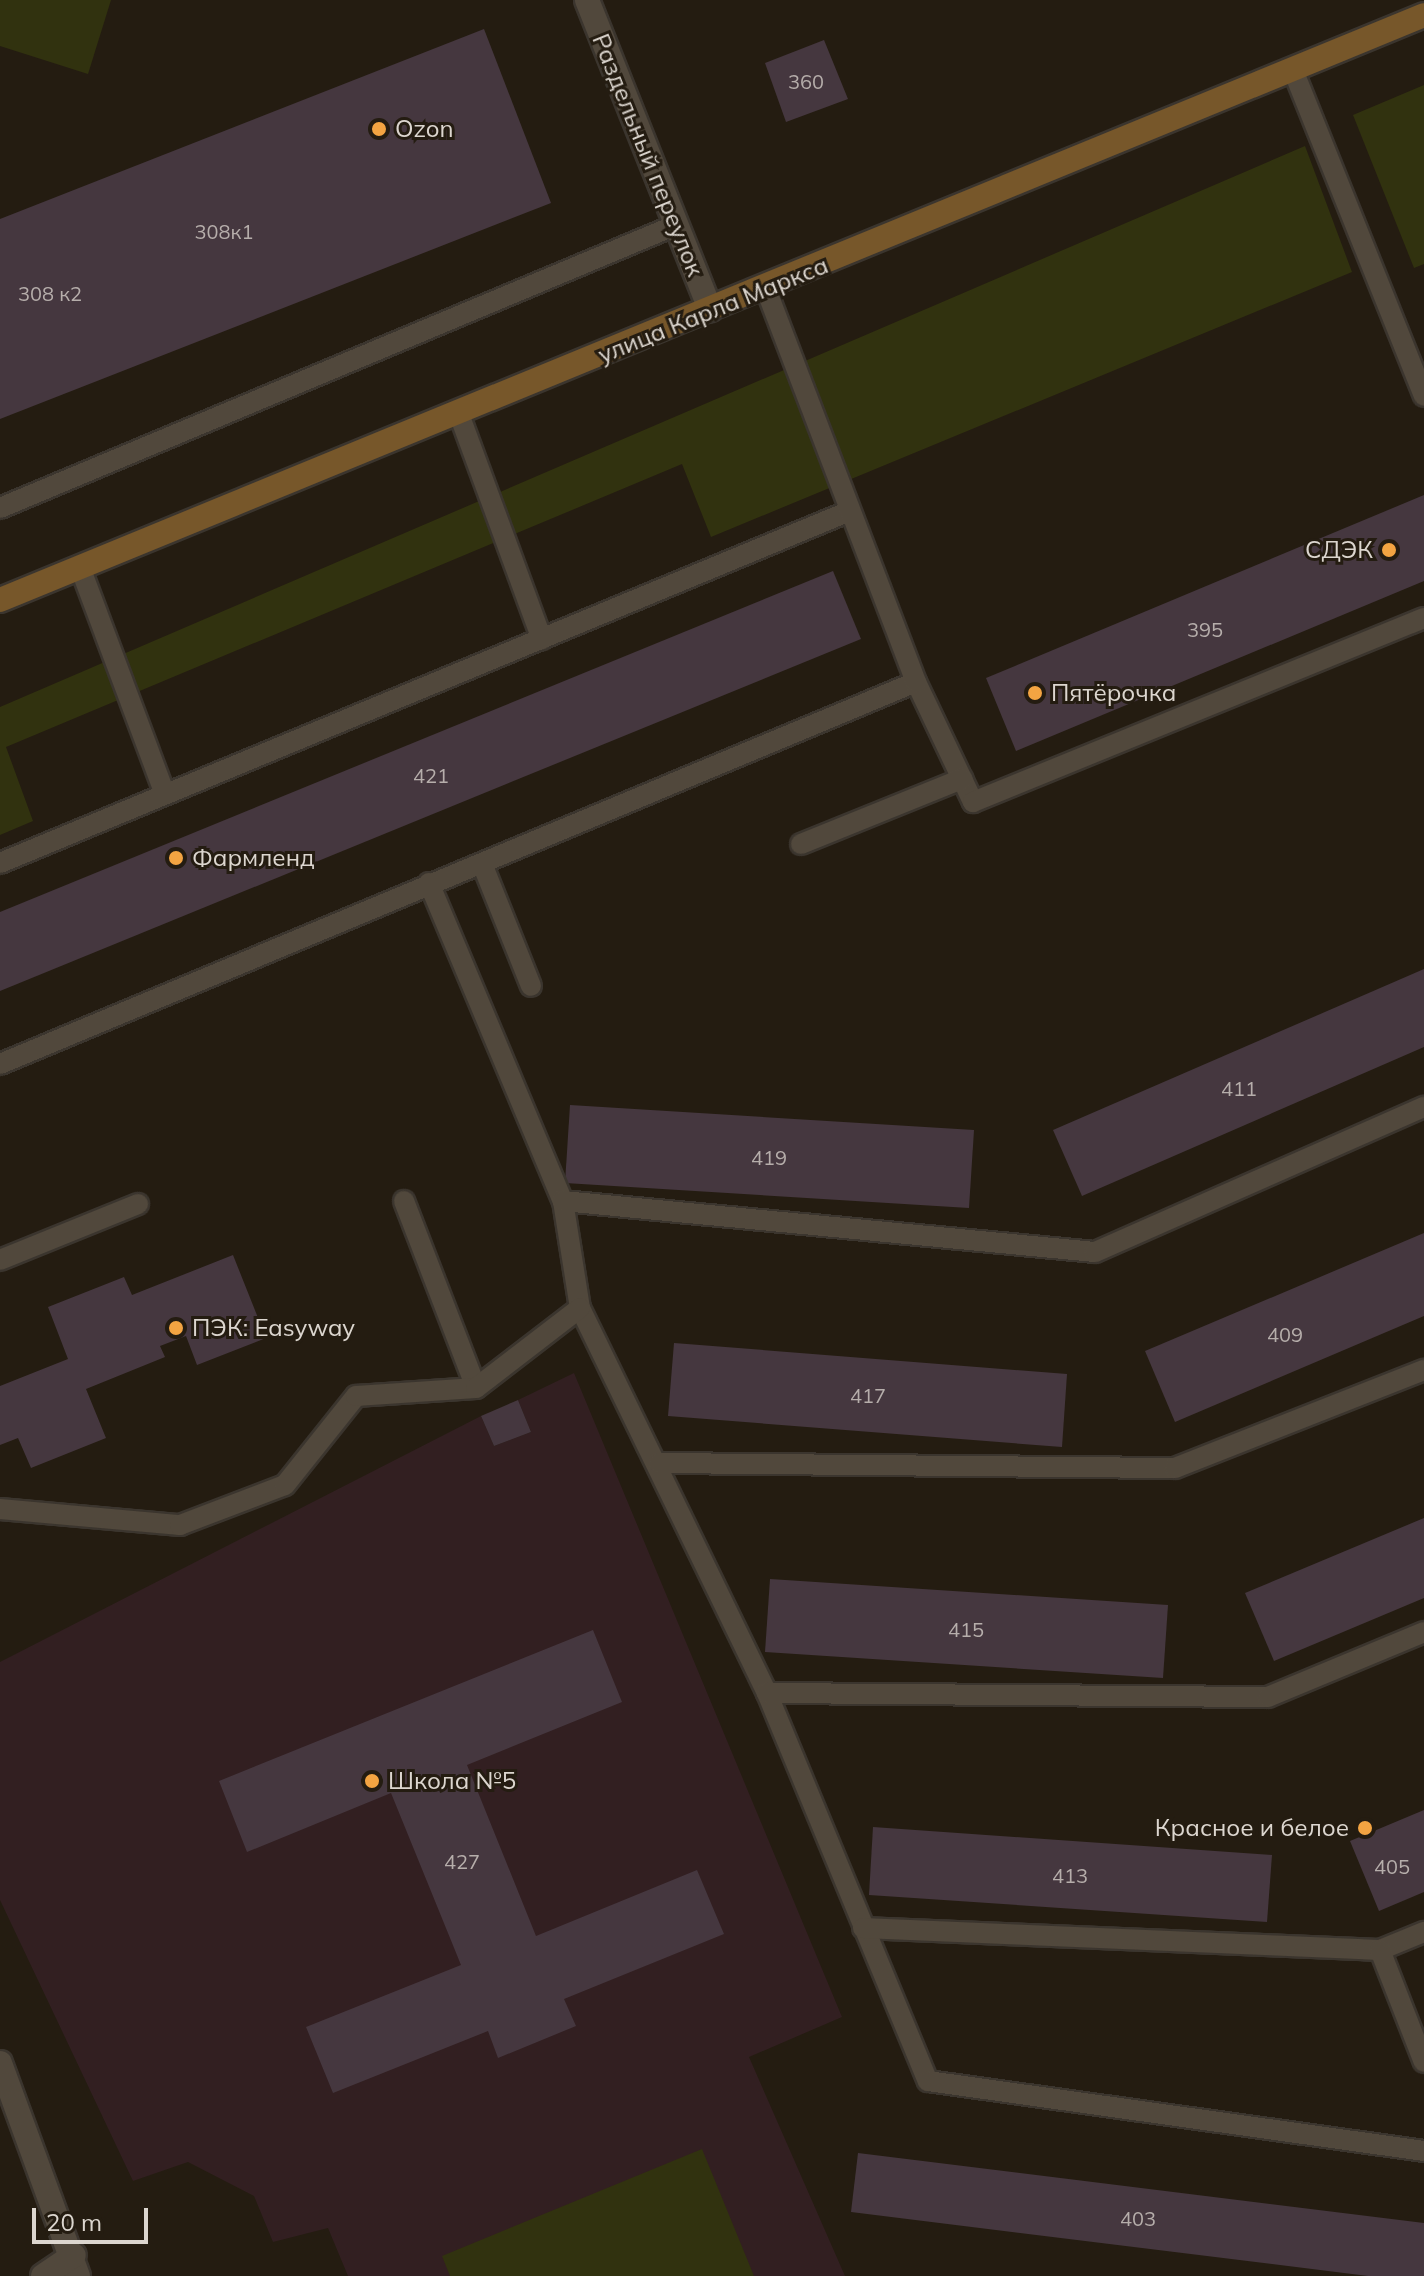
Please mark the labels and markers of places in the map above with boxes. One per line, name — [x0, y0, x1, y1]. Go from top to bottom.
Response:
place label: Ozon — [395, 115, 454, 143]
marker: Ozon — [370, 120, 388, 138]
place label: СДЭК — [1305, 536, 1373, 564]
marker: СДЭК — [1380, 541, 1398, 559]
place label: Пятёрочка — [1051, 679, 1176, 707]
marker: Пятёрочка — [1026, 684, 1044, 702]
place label: Фармленд — [192, 844, 315, 872]
marker: Фармленд — [167, 849, 185, 867]
place label: ПЭК: Easyway — [192, 1314, 355, 1342]
marker: ПЭК: Easyway — [167, 1319, 185, 1337]
place label: Школа №5 — [388, 1767, 516, 1795]
marker: Школа №5 — [363, 1772, 381, 1790]
place label: Красное и белое — [1155, 1814, 1349, 1842]
marker: Красное и белое — [1356, 1819, 1374, 1837]

